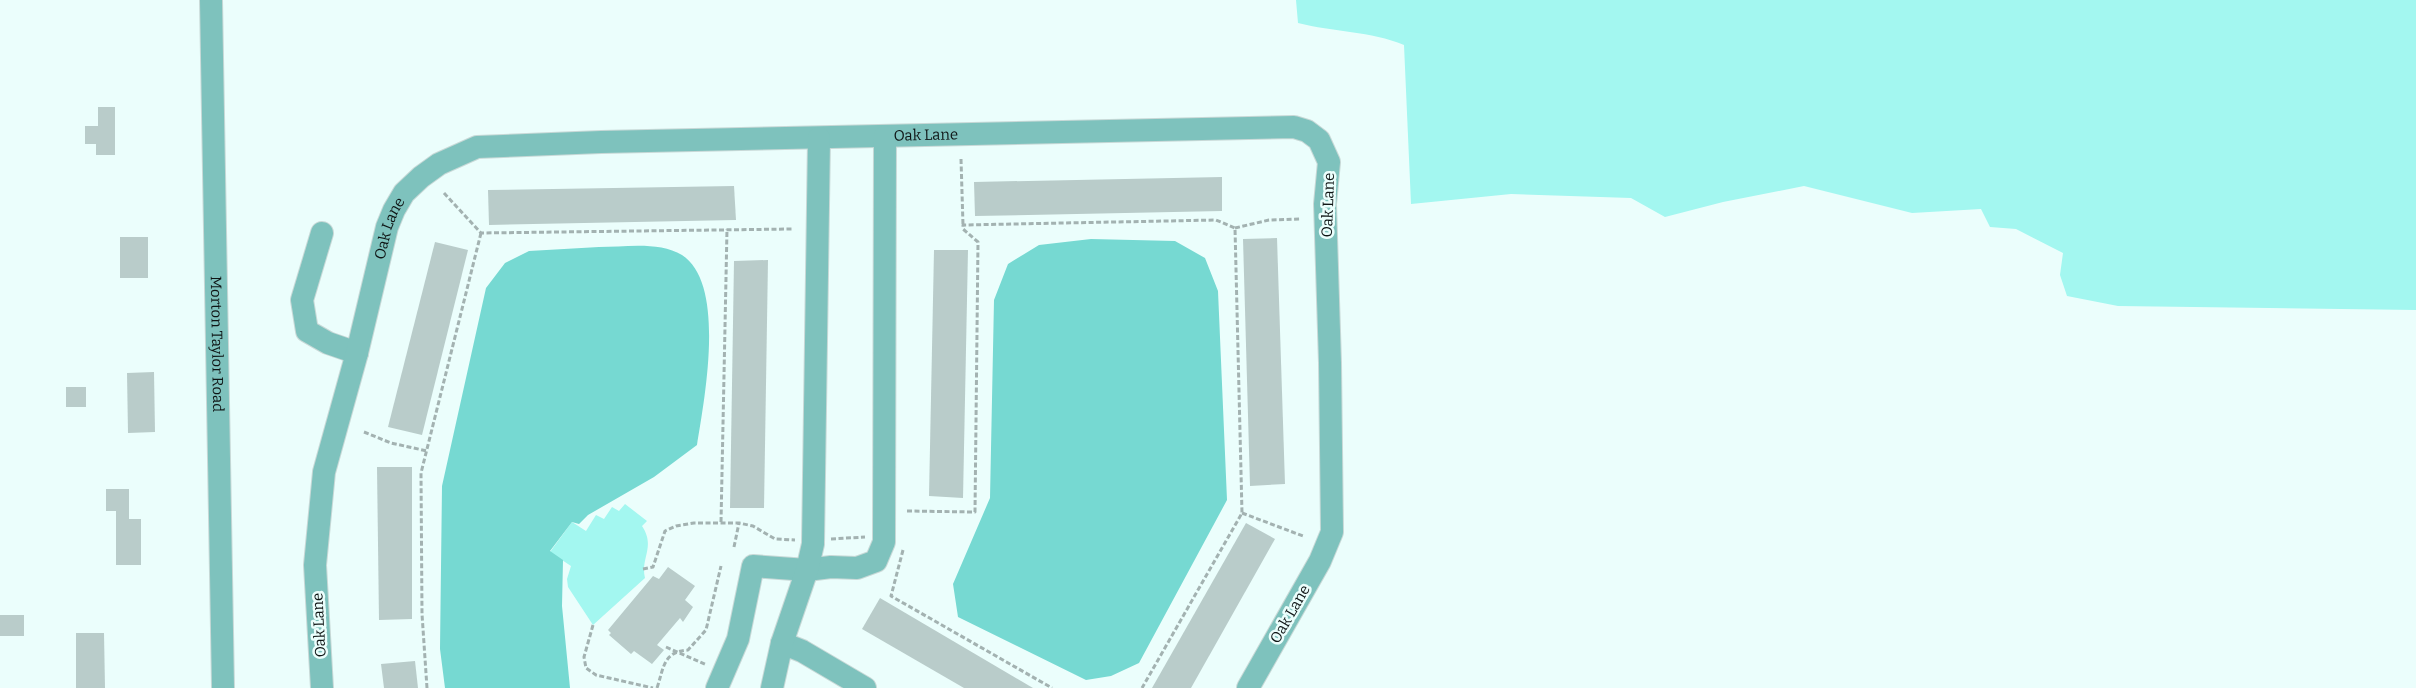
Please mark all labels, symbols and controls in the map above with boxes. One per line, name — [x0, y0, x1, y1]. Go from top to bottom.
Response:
street label: Oak Lane — [893, 125, 958, 145]
street label: Oak Lane — [1318, 172, 1338, 238]
street label: Oak Lane — [371, 194, 408, 261]
street label: Morton Taylor Road — [207, 276, 227, 412]
street label: Oak Lane — [1266, 582, 1314, 646]
street label: Oak Lane — [308, 592, 330, 658]

